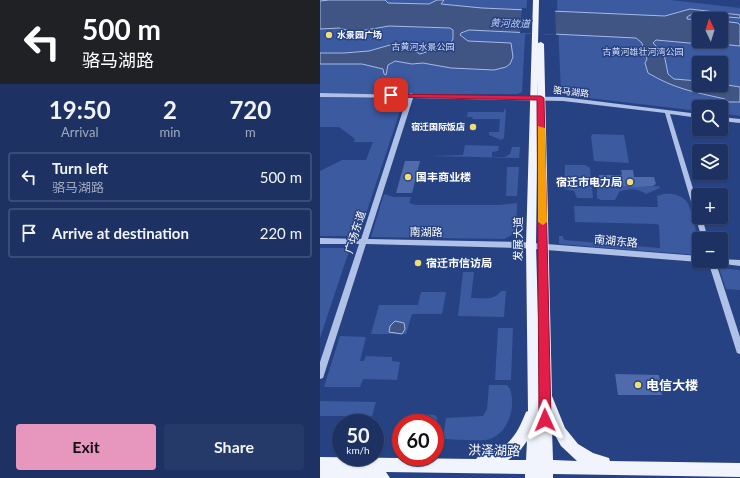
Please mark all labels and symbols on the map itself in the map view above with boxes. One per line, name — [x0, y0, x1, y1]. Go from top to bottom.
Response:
north arrow — [692, 12, 728, 48]
water label: 黄河故道 — [490, 16, 532, 30]
place label: 水景园广场 — [337, 29, 382, 40]
marker: 水景园广场 — [324, 30, 334, 40]
park label: 古黄河水景公园 — [391, 41, 455, 52]
park label: 古黄河雄壮河湾公园 — [602, 46, 684, 57]
pin — [374, 78, 408, 112]
street label: 骆马湖路 — [553, 84, 590, 99]
place label: 宿迁国际饭店 — [411, 121, 465, 132]
marker: 宿迁国际饭店 — [468, 122, 478, 132]
place label: 国丰商业楼 — [416, 170, 471, 183]
marker: 国丰商业楼 — [403, 172, 413, 182]
place label: 宿迁市电力局 — [556, 175, 622, 188]
marker: 宿迁市电力局 — [625, 177, 635, 187]
street label: 广场东道 — [342, 209, 368, 255]
street label: 发展大道 — [511, 217, 524, 261]
street label: 南湖路 — [409, 225, 443, 238]
street label: 南湖东路 — [594, 232, 639, 249]
place label: 宿迁市信访局 — [426, 256, 492, 269]
marker: 宿迁市信访局 — [413, 258, 423, 268]
place label: 电信大楼 — [646, 377, 698, 393]
marker: 电信大楼 — [633, 380, 643, 390]
position arrow — [524, 399, 566, 441]
speed limit sign: 60 — [392, 414, 444, 466]
street label: 洪泽湖路 — [468, 442, 520, 458]

